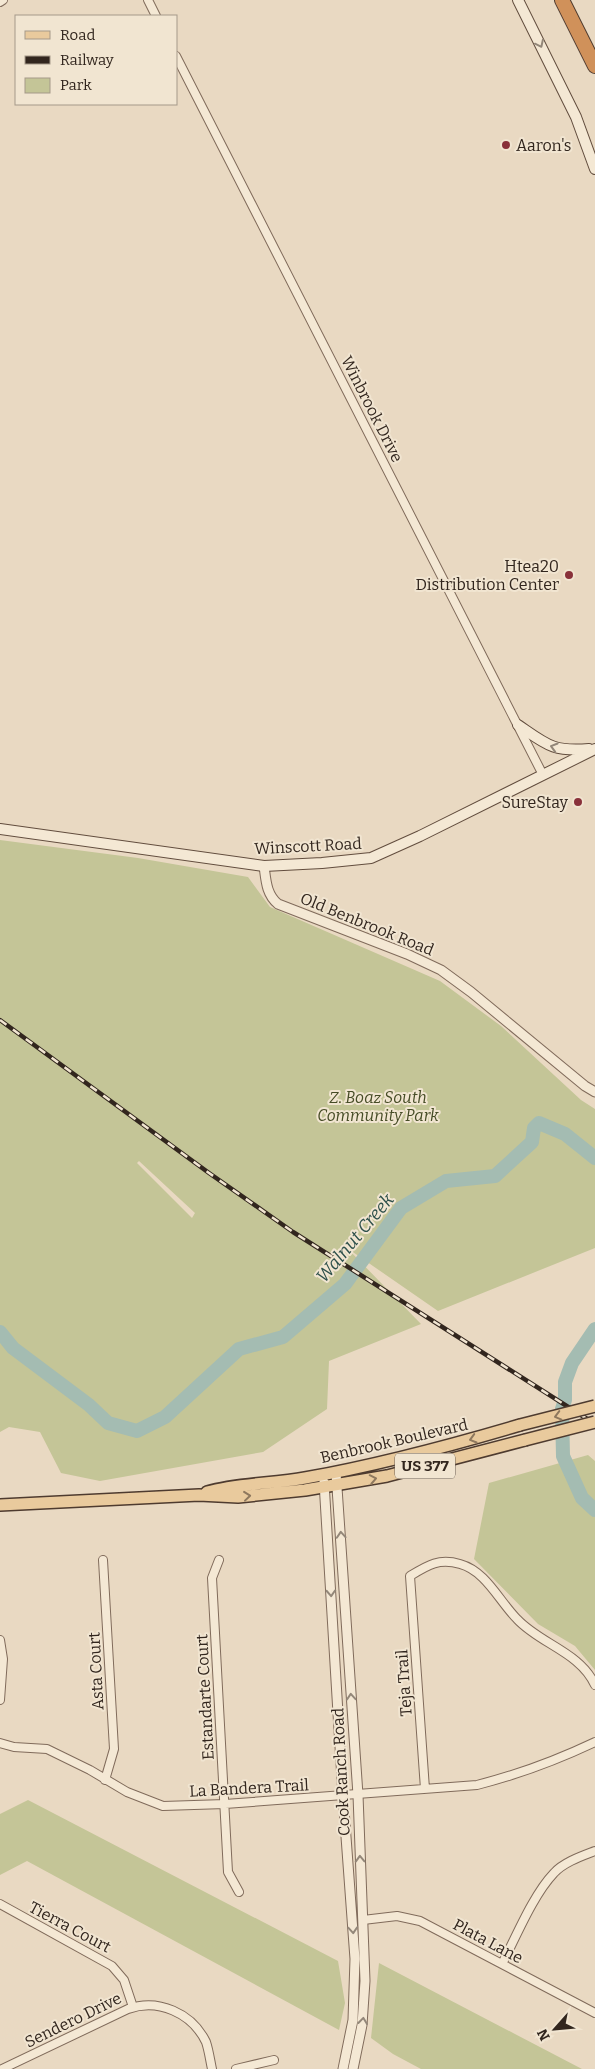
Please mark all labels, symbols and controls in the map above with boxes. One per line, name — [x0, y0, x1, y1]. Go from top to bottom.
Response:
legend — [15, 15, 178, 105]
text: Road — [60, 26, 95, 44]
one-way arrow — [534, 39, 544, 48]
text: Railway — [60, 51, 114, 69]
text: Park — [60, 76, 92, 94]
place label: Aaron's — [516, 136, 572, 155]
marker: Aaron's — [500, 139, 512, 151]
street label: Winbrook Drive — [337, 353, 407, 465]
place label: Htea20 Distribution Center — [416, 557, 559, 594]
marker: Htea20 Distribution Center — [563, 569, 575, 581]
one-way arrow — [550, 742, 558, 752]
place label: SureStay — [502, 793, 569, 812]
marker: SureStay — [572, 796, 584, 808]
street label: Winscott Road — [254, 834, 363, 858]
street label: Old Benbrook Road — [297, 889, 437, 960]
park label: Z. Boaz South Community Park — [317, 1088, 439, 1125]
water label: Walnut Creek — [311, 1189, 399, 1287]
one-way arrow — [554, 1410, 562, 1420]
street label: Benbrook Boulevard — [318, 1415, 470, 1467]
one-way arrow — [470, 1433, 478, 1443]
road number: US 377 — [395, 1454, 455, 1478]
one-way arrow — [368, 1474, 377, 1484]
one-way arrow — [243, 1491, 251, 1502]
one-way arrow — [335, 1530, 346, 1538]
one-way arrow — [325, 1589, 336, 1597]
street label: Asta Court — [84, 1631, 108, 1711]
street label: Estandarte Court — [192, 1633, 218, 1761]
street label: Teja Trail — [392, 1649, 416, 1717]
one-way arrow — [346, 1692, 357, 1700]
street label: Cook Ranch Road — [328, 1707, 354, 1837]
street label: La Bandera Trail — [189, 1775, 310, 1801]
one-way arrow — [355, 1855, 366, 1863]
street label: Tierra Court — [26, 1898, 114, 1957]
street label: Plata Lane — [450, 1915, 526, 1967]
one-way arrow — [347, 1926, 358, 1934]
street label: Sendero Drive — [22, 1988, 124, 2052]
north arrow — [530, 2004, 580, 2054]
one-way arrow — [357, 2017, 368, 2025]
text: N — [534, 2026, 554, 2043]

